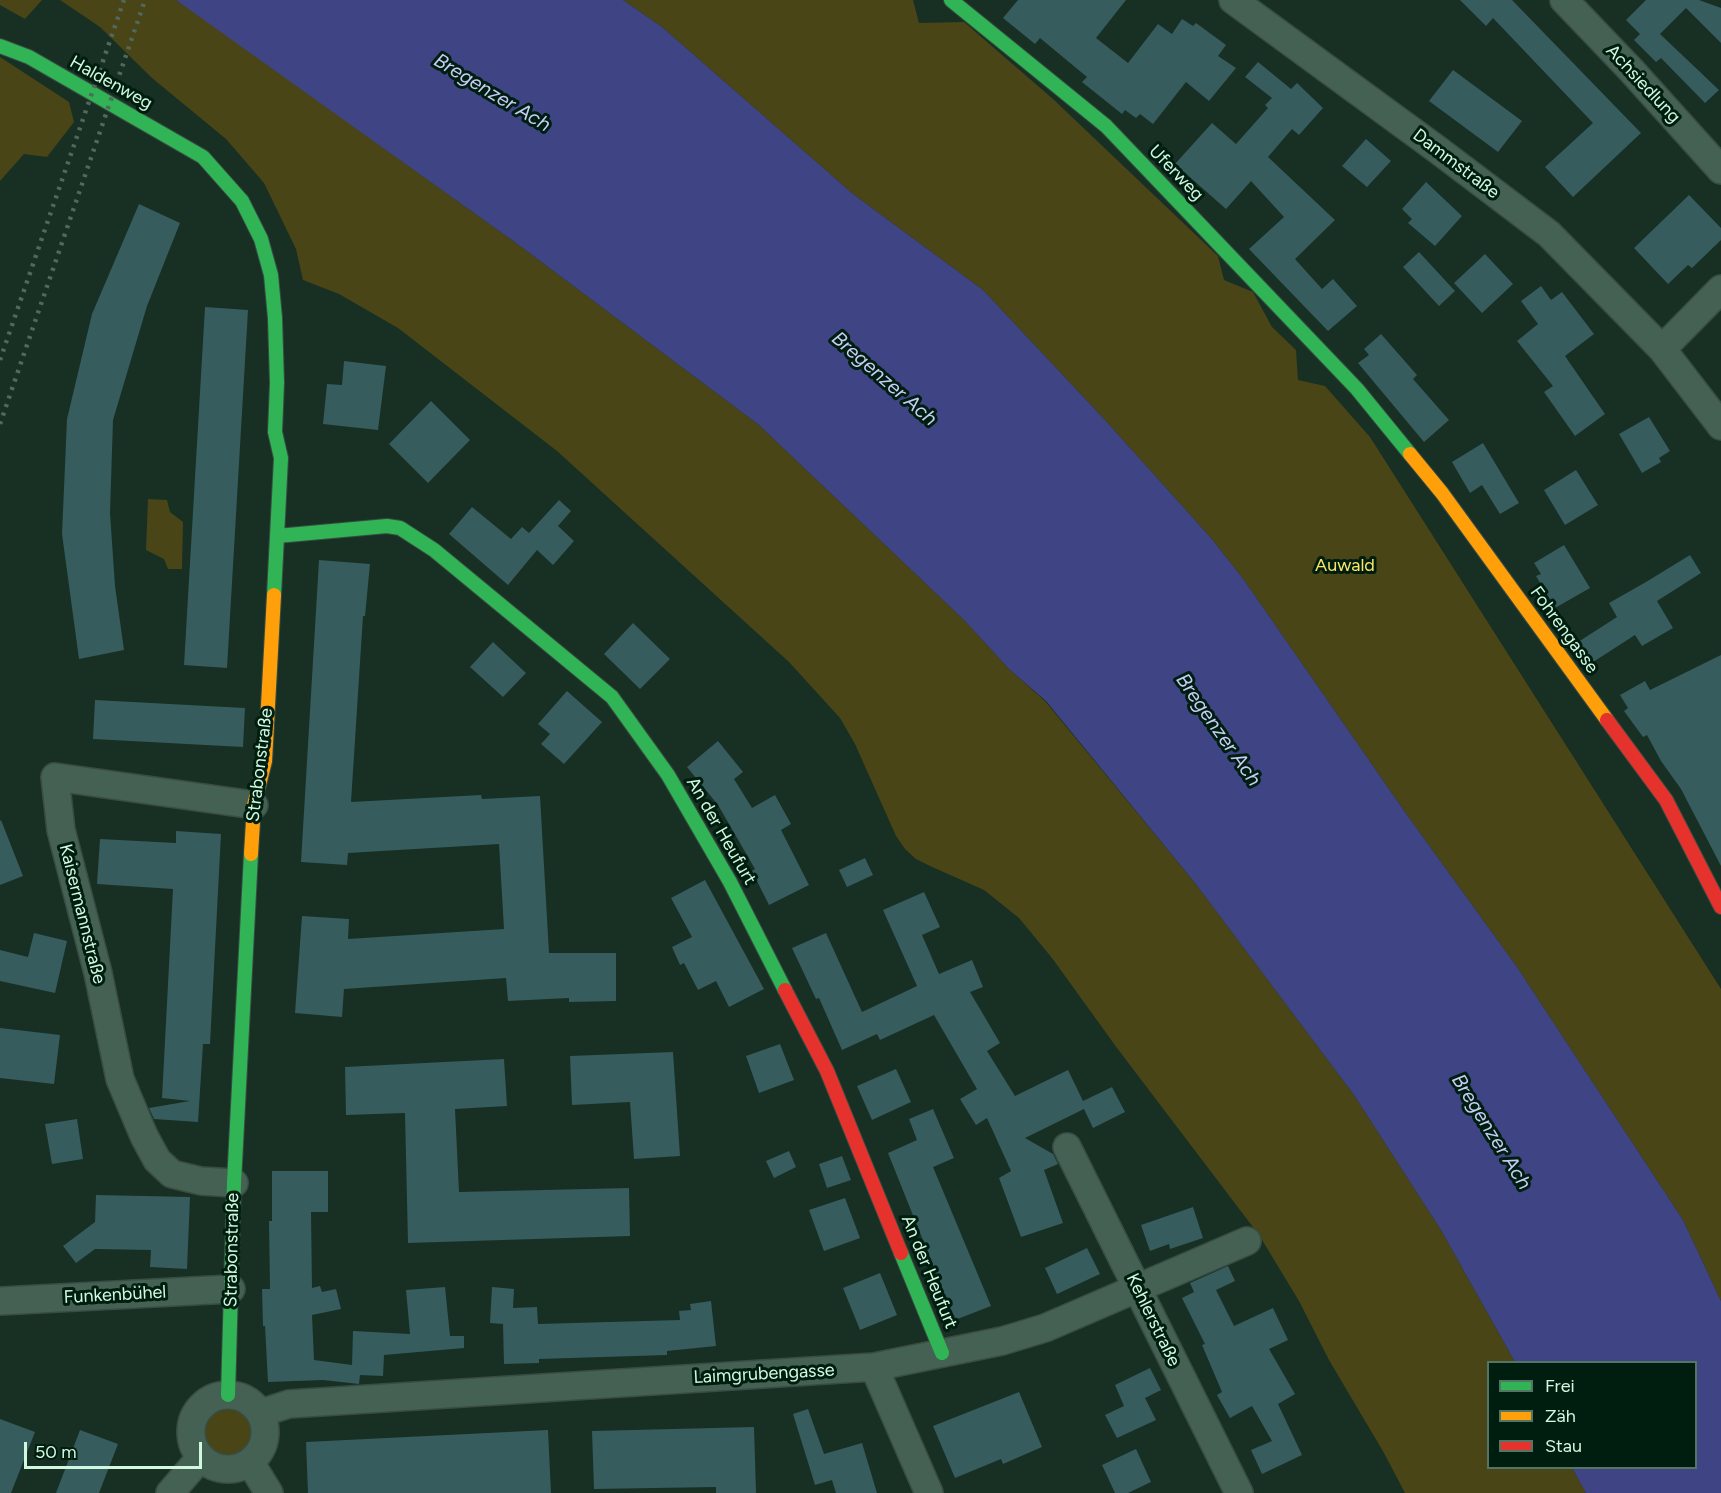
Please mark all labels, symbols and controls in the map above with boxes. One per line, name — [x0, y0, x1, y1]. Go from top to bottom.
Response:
street label: Achsiedlung — [1601, 40, 1685, 128]
water label: Bregenzer Ach — [429, 49, 555, 137]
street label: Haldenweg — [66, 51, 156, 115]
street label: Dammstraße — [1409, 124, 1503, 204]
street label: Uferweg — [1144, 140, 1208, 206]
water label: Bregenzer Ach — [826, 327, 942, 431]
park label: Auwald — [1315, 555, 1375, 577]
street label: Fohrengasse — [1525, 582, 1603, 678]
water label: Bregenzer Ach — [1170, 669, 1266, 791]
street label: Strabonstraße — [242, 707, 278, 823]
street label: An der Heufurt — [682, 773, 760, 889]
street label: Kaisermannstraße — [54, 842, 110, 986]
water label: Bregenzer Ach — [1446, 1070, 1536, 1194]
street label: Strabonstraße — [220, 1193, 244, 1307]
street label: An der Heufurt — [896, 1212, 962, 1332]
street label: Kehlerstraße — [1121, 1270, 1185, 1370]
street label: Funkenbühel — [63, 1282, 167, 1308]
street label: Laimgrubengasse — [693, 1360, 835, 1388]
legend — [1487, 1361, 1697, 1469]
text: Frei — [1545, 1375, 1575, 1397]
text: Zäh — [1545, 1405, 1576, 1427]
scale bar — [27, 1430, 206, 1468]
text: Stau — [1545, 1435, 1582, 1457]
text: 50 m — [35, 1441, 77, 1463]

